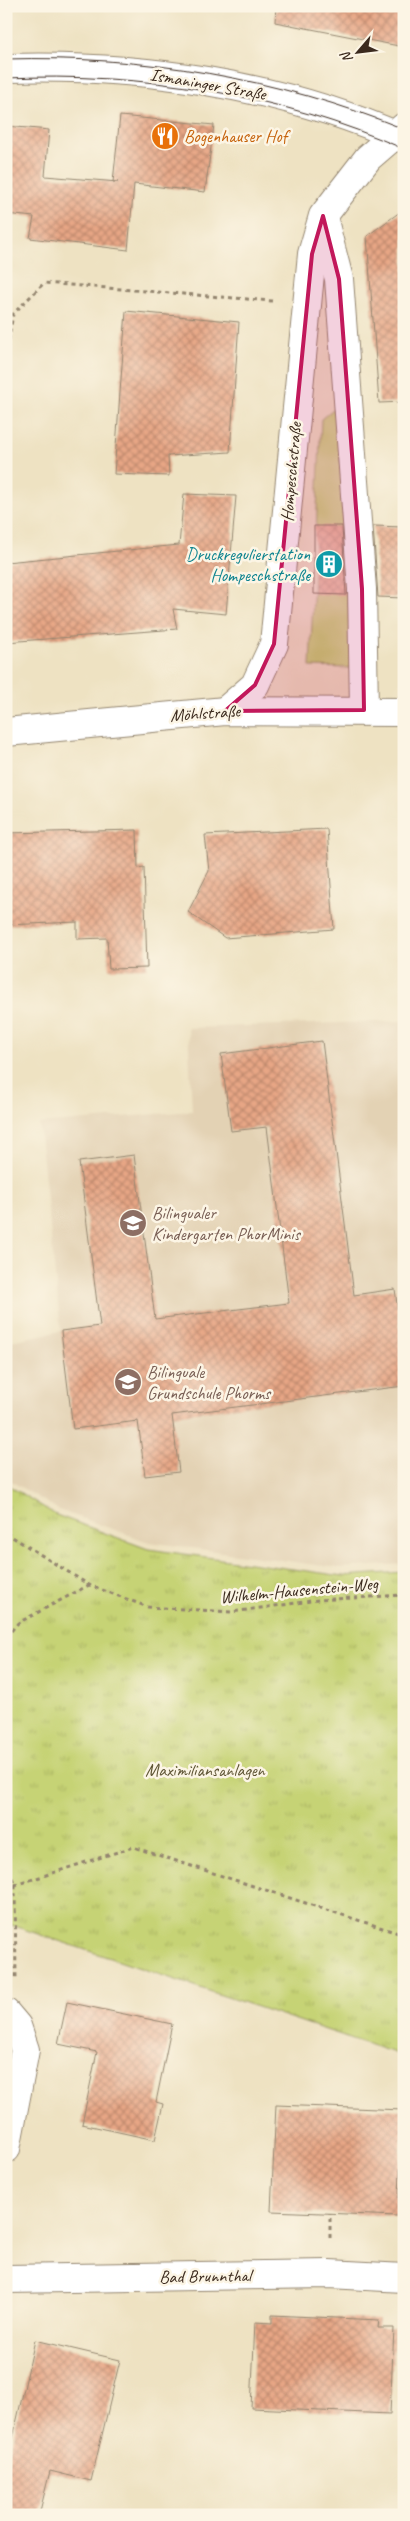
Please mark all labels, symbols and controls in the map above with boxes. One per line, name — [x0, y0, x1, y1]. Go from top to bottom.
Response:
north arrow — [332, 28, 382, 78]
text: N — [336, 48, 357, 66]
street label: Ismaninger Straße — [148, 63, 269, 105]
restaurant icon: Bogenhauser Hof — [150, 121, 180, 151]
place label: Bogenhauser Hof — [184, 125, 292, 147]
street label: Hompeschstraße — [276, 420, 306, 522]
place label: Druckregulierstation Hompeschstraße — [186, 543, 311, 586]
building icon: Druckregulierstation Hompeschstraße — [314, 549, 344, 579]
street label: Möhlstraße — [169, 699, 242, 726]
place label: Bilingualer Kindergarten PhorMinis — [152, 1202, 302, 1245]
school or university icon: Bilingualer Kindergarten PhorMinis — [118, 1208, 148, 1238]
place label: Bilinguale Grundschule Phorms — [147, 1361, 272, 1404]
school or university icon: Bilinguale Grundschule Phorms — [113, 1367, 143, 1397]
street label: Wilhelm-Hausenstein-Weg — [219, 1572, 380, 1608]
park label: Maximiliansanlagen — [145, 1759, 266, 1781]
street label: Bad Brunnthal — [159, 2264, 254, 2288]

